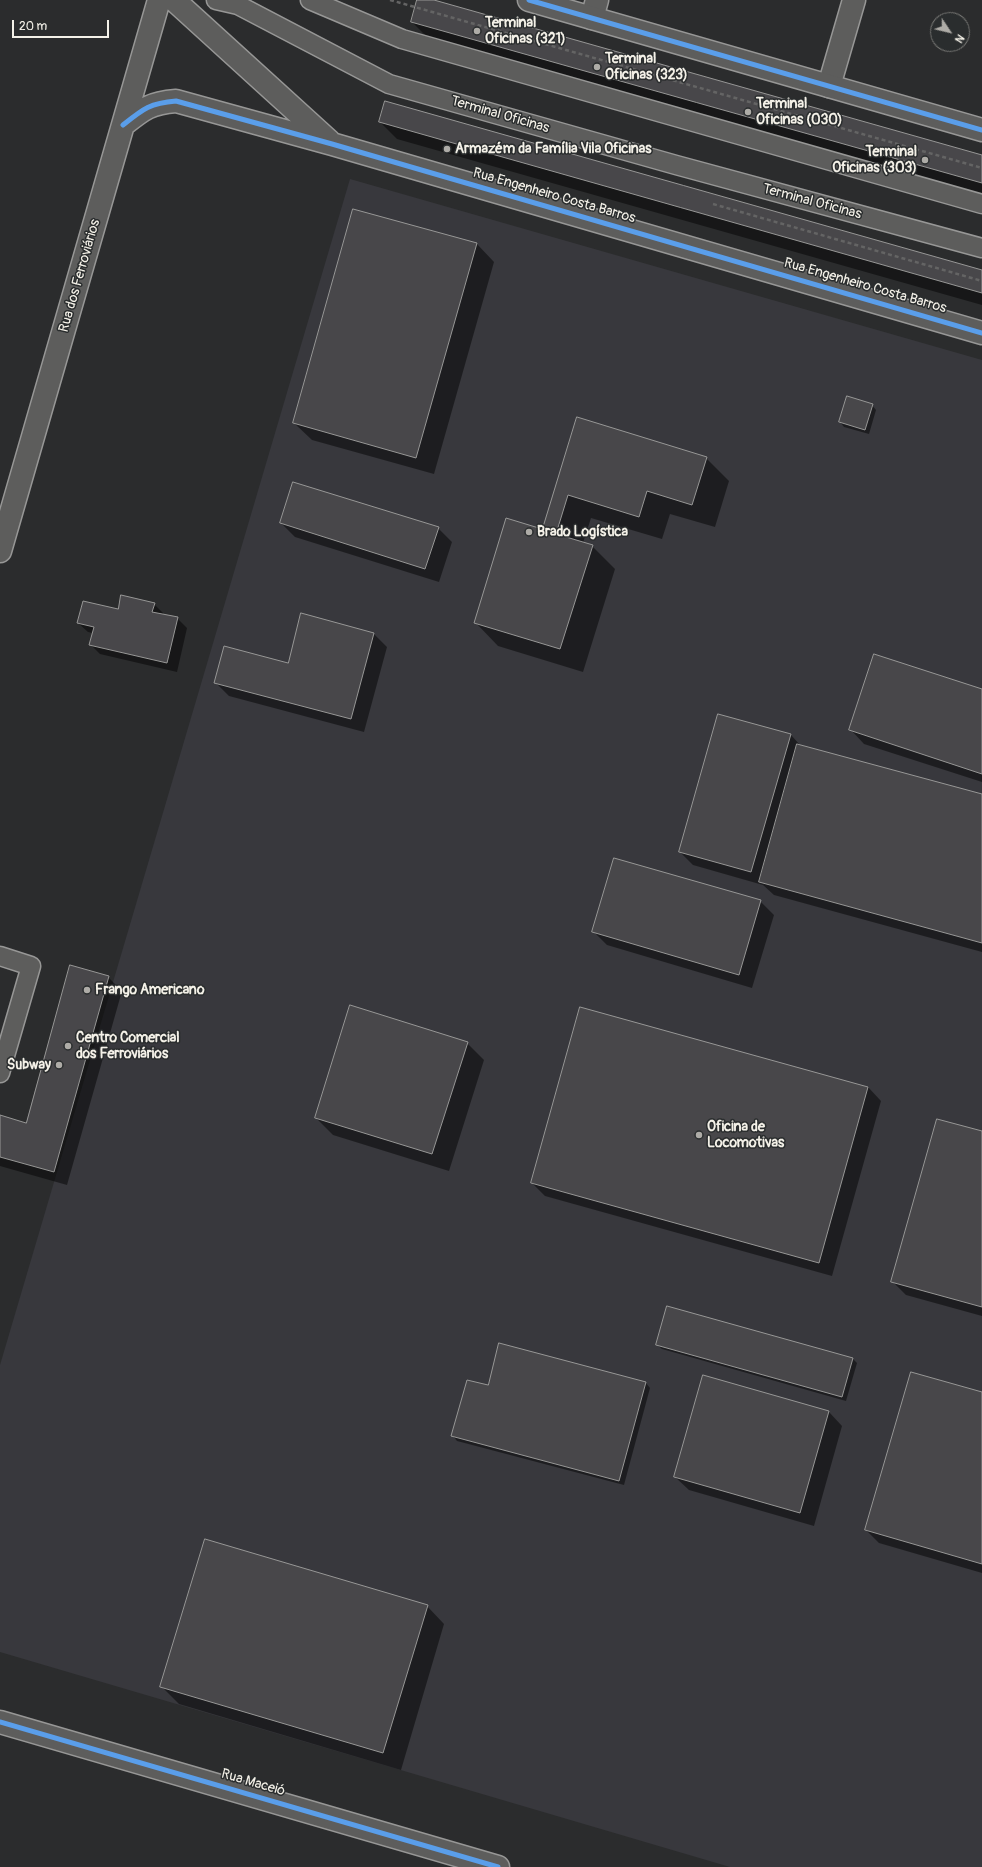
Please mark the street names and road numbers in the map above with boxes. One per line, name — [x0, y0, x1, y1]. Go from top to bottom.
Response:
street label: Terminal Oficinas — [449, 93, 551, 137]
street label: Rua Engenheiro Costa Barros — [471, 165, 637, 227]
street label: Terminal Oficinas — [761, 181, 863, 223]
street label: Rua dos Ferroviários — [56, 218, 104, 334]
street label: Rua Engenheiro Costa Barros — [782, 255, 948, 317]
street label: Rua Maceió — [219, 1766, 287, 1800]

